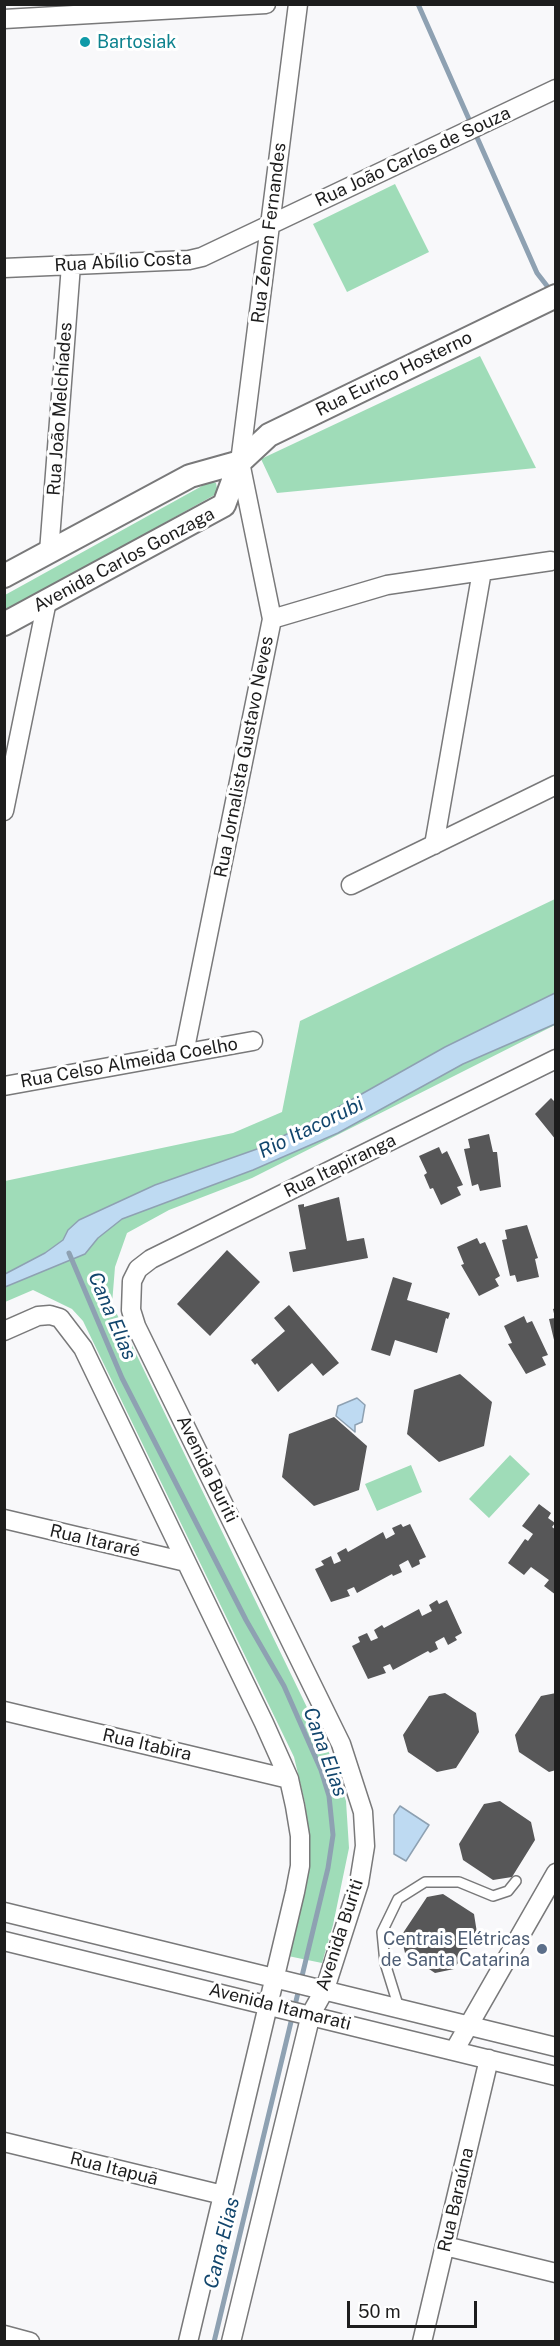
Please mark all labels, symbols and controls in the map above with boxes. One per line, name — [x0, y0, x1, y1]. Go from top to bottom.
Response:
place label: Bartosiak — [97, 31, 176, 53]
marker: Bartosiak — [78, 35, 92, 49]
street label: Rua João Carlos de Souza — [312, 102, 514, 212]
street label: Rua Zenon Fernandes — [247, 141, 291, 325]
street label: Rua Abílio Costa — [54, 248, 192, 276]
street label: Rua João Melchíades — [43, 322, 77, 496]
street label: Rua Eurico Hosterno — [312, 327, 476, 421]
street label: Avenida Carlos Gonzaga — [30, 503, 218, 617]
street label: Rua Jornalista Gustavo Neves — [210, 634, 278, 880]
street label: Rua Celso Almeida Coelho — [19, 1033, 239, 1093]
water label: Rio Itacorubi — [255, 1092, 367, 1164]
street label: Rua Itapiranga — [280, 1130, 400, 1202]
water label: Cana Elias — [83, 1268, 141, 1364]
street label: Avenida Buriti — [172, 1412, 242, 1526]
street label: Rua Itararé — [48, 1520, 142, 1562]
water label: Cana Elias — [298, 1704, 352, 1800]
street label: Rua Itabira — [100, 1724, 194, 1766]
street label: Avenida Buriti — [312, 1876, 368, 1994]
place label: Centrais Elétricas de Santa Catarina — [381, 1928, 530, 1970]
marker: Centrais Elétricas de Santa Catarina — [535, 1942, 549, 1956]
street label: Avenida Itamarati — [207, 1979, 353, 2035]
street label: Rua Baraúna — [434, 2146, 478, 2254]
street label: Rua Itapuã — [68, 2148, 160, 2190]
water label: Cana Elias — [199, 2195, 245, 2291]
scale bar — [350, 2289, 480, 2327]
text: 50 m — [358, 2301, 401, 2322]

